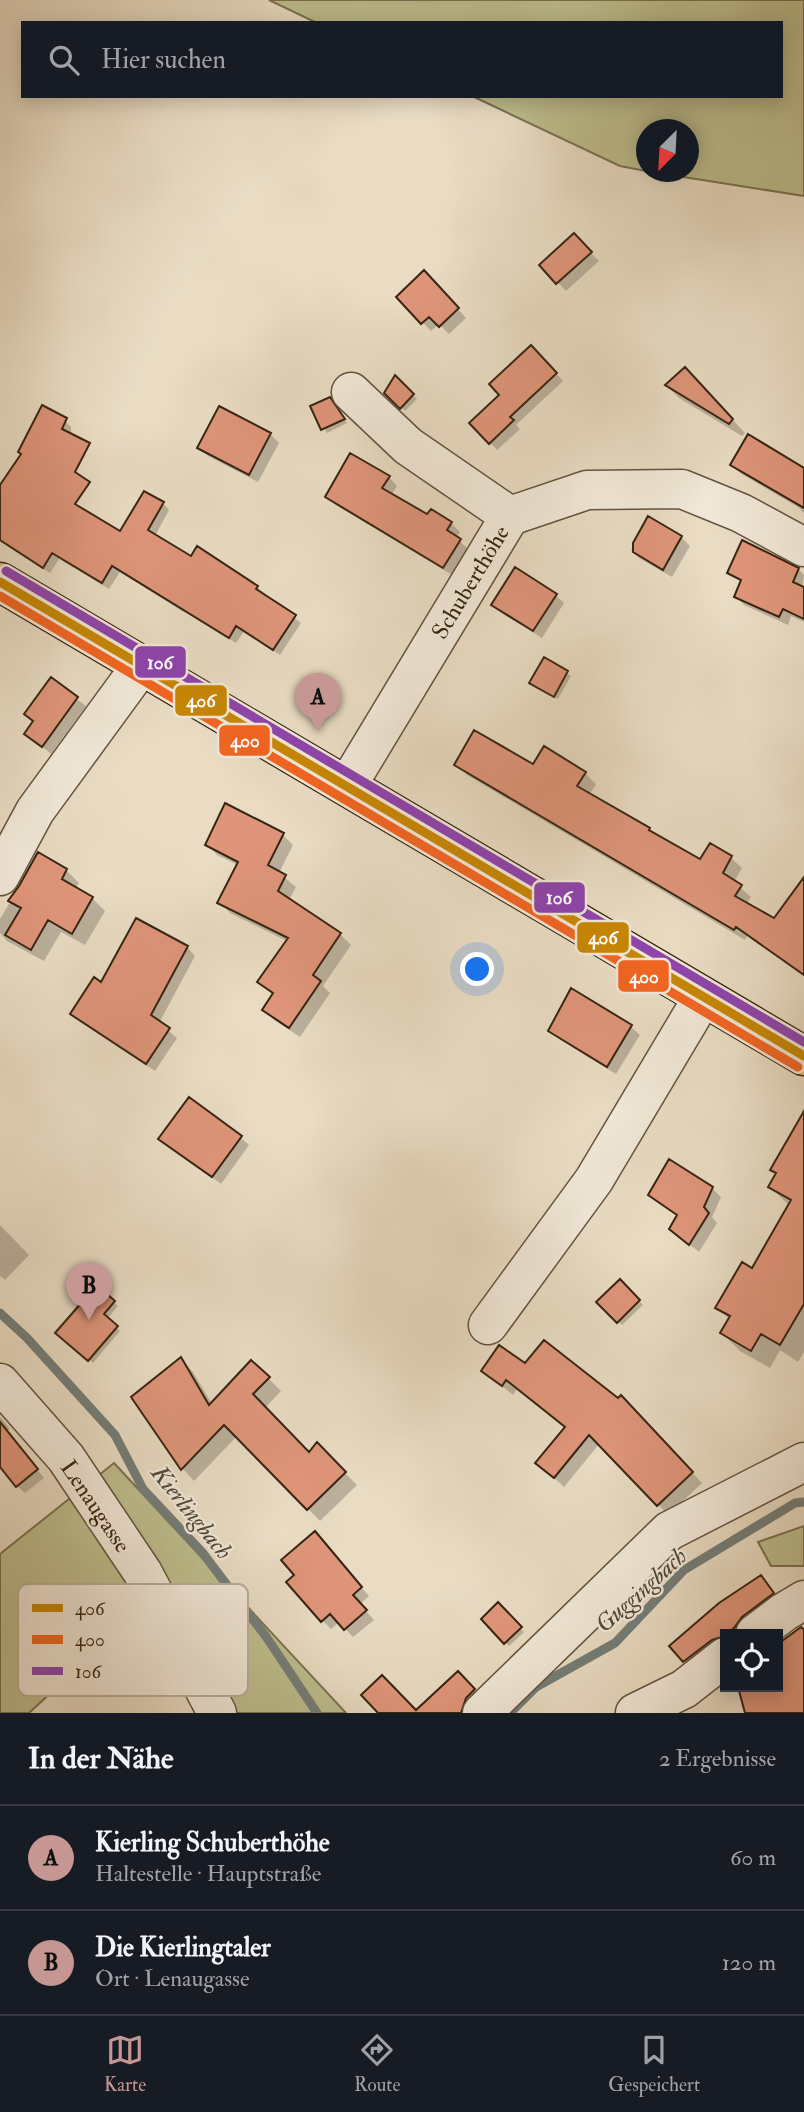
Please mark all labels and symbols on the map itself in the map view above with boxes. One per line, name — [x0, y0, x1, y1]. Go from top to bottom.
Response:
north arrow — [636, 119, 699, 182]
street label: Schuberthöhe — [425, 520, 516, 644]
line badge: 106 — [134, 645, 187, 679]
text: 106 — [147, 651, 174, 675]
pin: A — [295, 673, 341, 731]
line badge: 406 — [174, 684, 228, 717]
text: 406 — [185, 689, 217, 713]
line badge: 400 — [218, 724, 271, 757]
text: 400 — [229, 729, 260, 753]
line badge: 106 — [533, 881, 586, 914]
text: 106 — [546, 886, 573, 910]
line badge: 406 — [576, 921, 630, 954]
text: 406 — [587, 926, 619, 950]
your location — [460, 952, 494, 986]
line badge: 400 — [617, 959, 670, 993]
text: 400 — [628, 965, 659, 989]
pin: B — [66, 1262, 112, 1320]
street label: Lenaugasse — [54, 1454, 137, 1559]
water label: Kierlingbach — [143, 1458, 239, 1566]
water label: Guggingbach — [589, 1541, 694, 1640]
legend — [18, 1584, 248, 1696]
text: 406 — [75, 1597, 106, 1621]
text: 400 — [75, 1628, 105, 1652]
text: 106 — [75, 1660, 102, 1684]

